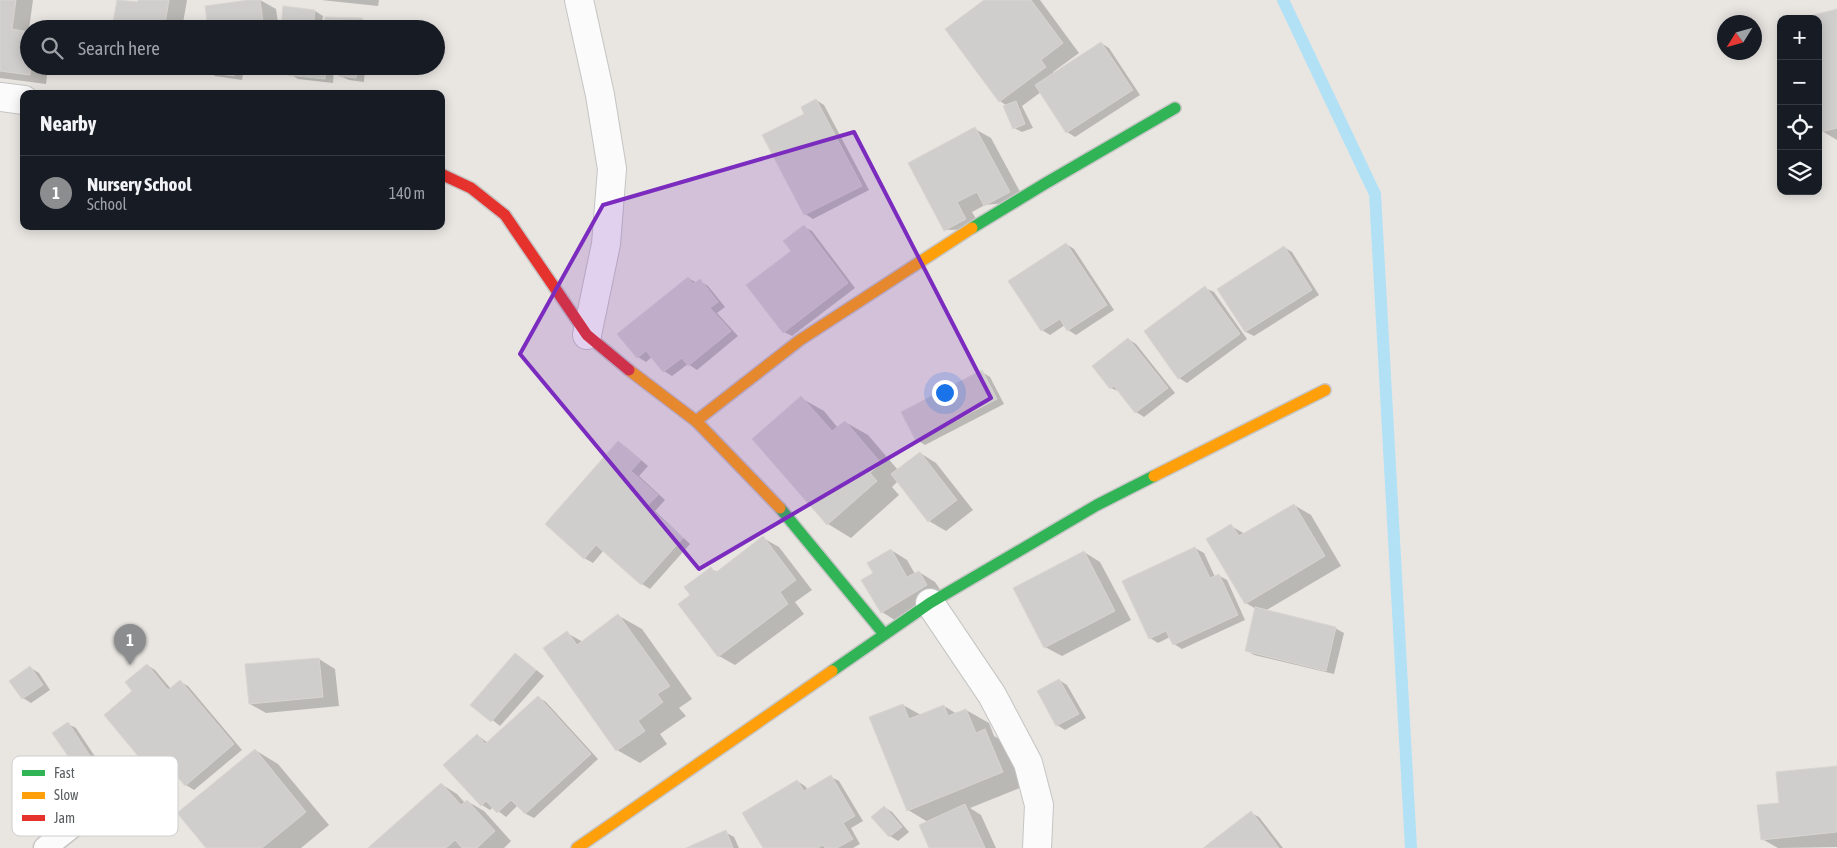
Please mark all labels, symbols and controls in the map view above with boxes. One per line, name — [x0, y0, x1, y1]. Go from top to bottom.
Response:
north arrow — [1717, 15, 1762, 60]
map controls — [1777, 15, 1822, 195]
button: + — [1777, 15, 1822, 60]
search box — [20, 20, 445, 75]
icon: search — [38, 34, 66, 62]
text: Search here — [78, 37, 160, 59]
button: − — [1777, 60, 1822, 105]
button: locate — [1777, 105, 1822, 150]
text: Nearby — [40, 111, 96, 135]
button: layers — [1777, 150, 1822, 195]
text: Nursery School — [87, 173, 191, 195]
text: 1 — [52, 184, 60, 202]
text: 140 m — [389, 184, 425, 202]
text: School — [87, 195, 127, 213]
your location — [932, 380, 958, 406]
pin: 1 — [114, 624, 146, 665]
legend — [12, 756, 178, 836]
text: Fast — [54, 765, 75, 781]
text: Slow — [54, 787, 79, 803]
text: Jam — [54, 810, 75, 826]

